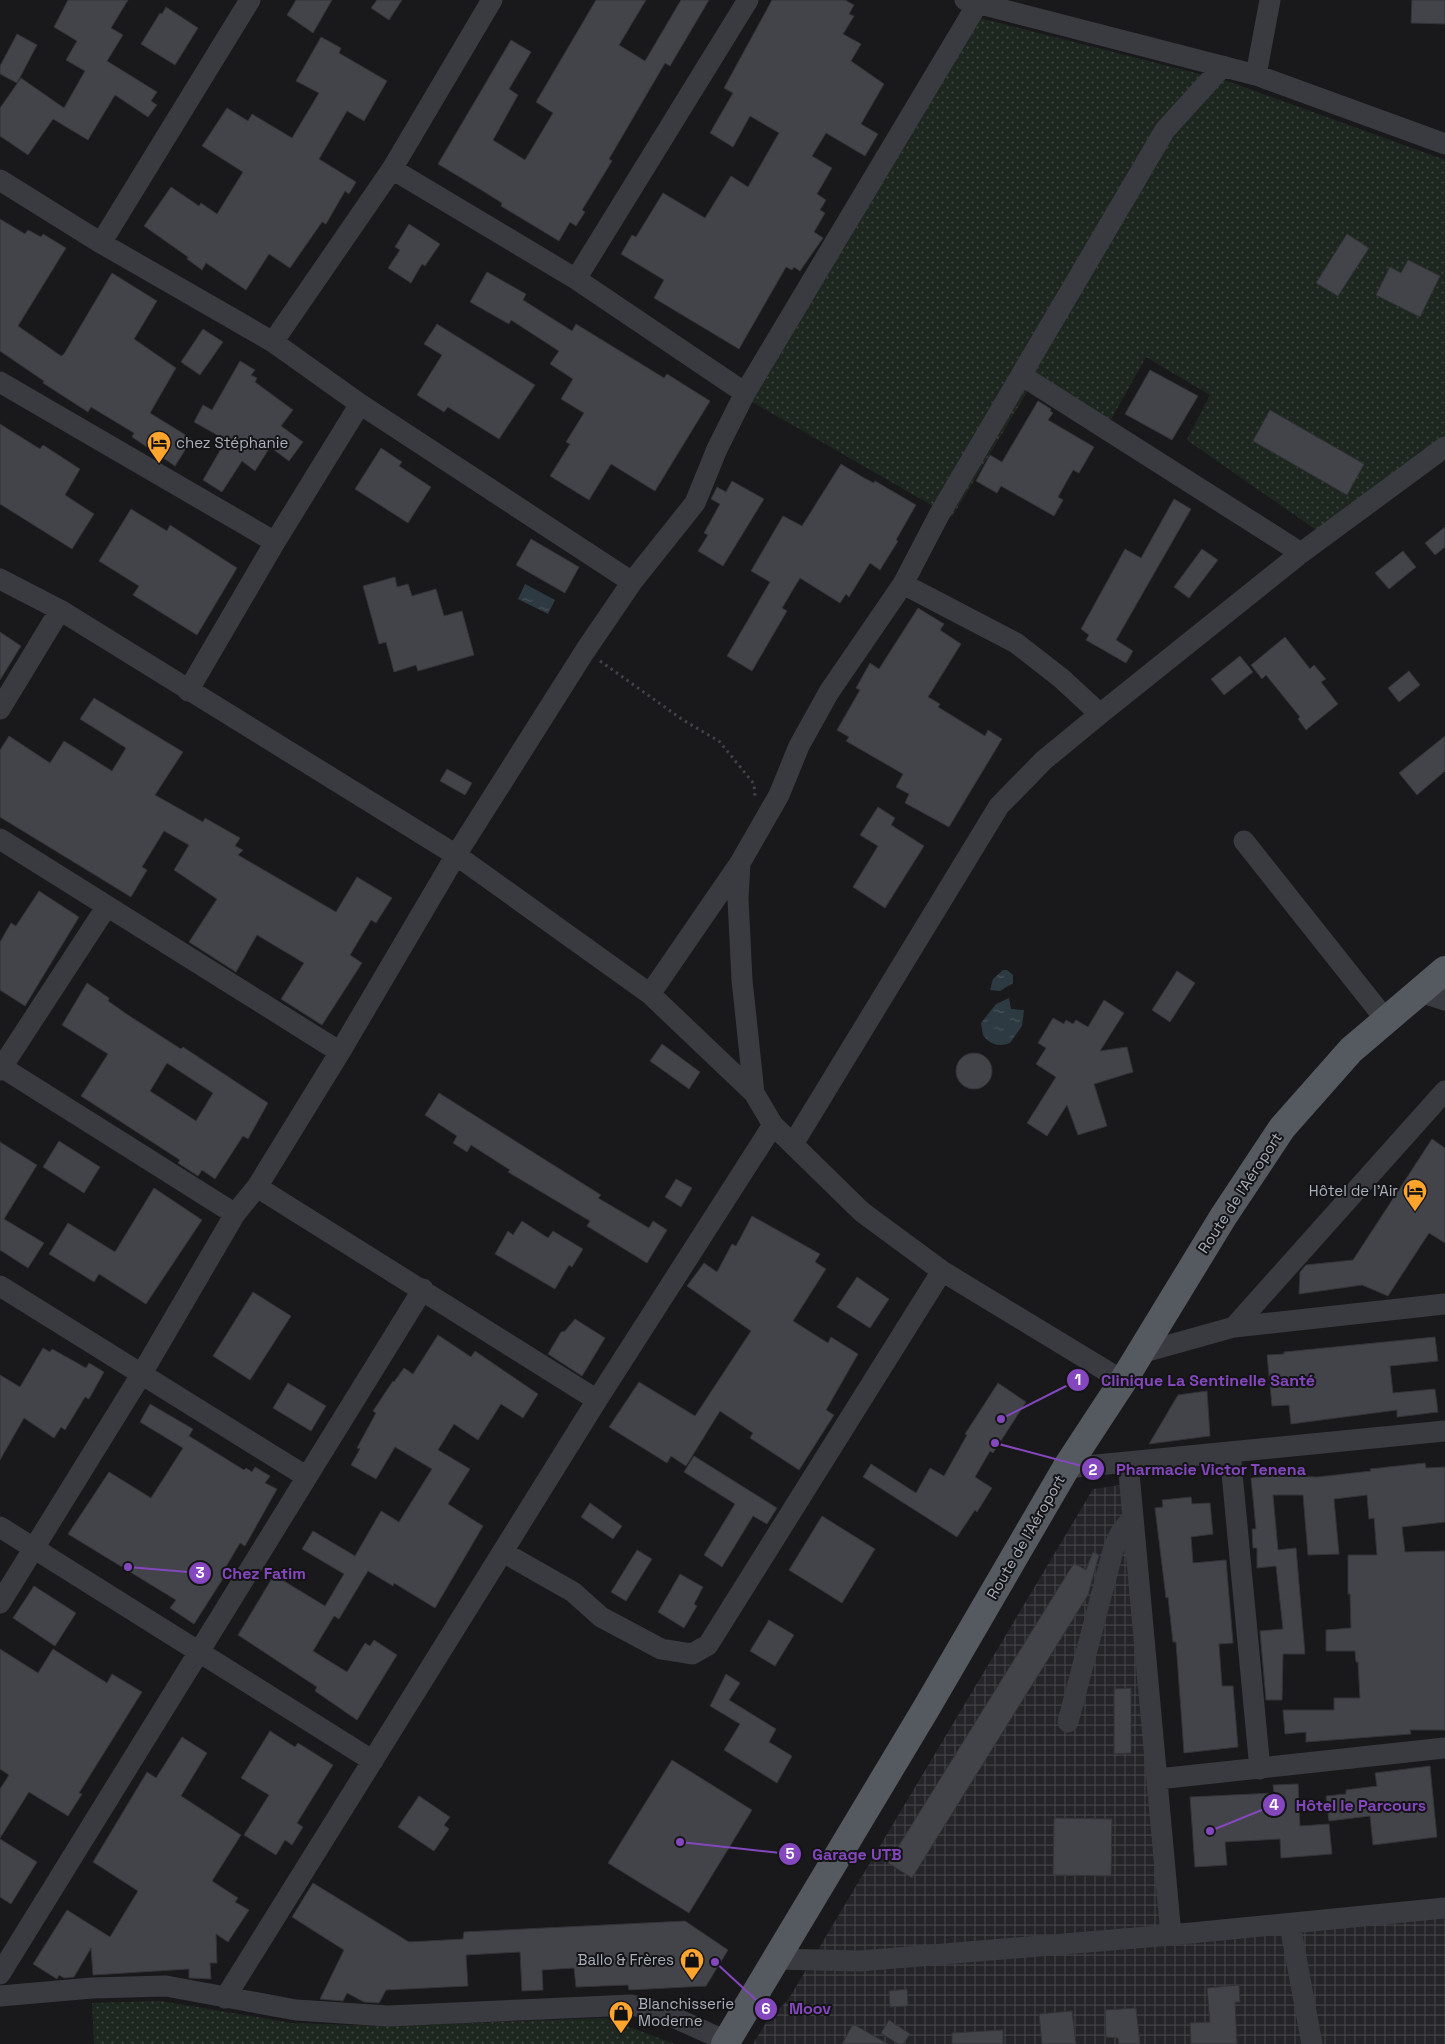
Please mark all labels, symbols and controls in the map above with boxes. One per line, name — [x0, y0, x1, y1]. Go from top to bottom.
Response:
hotel icon: chez Stéphanie — [146, 430, 172, 464]
place label: chez Stéphanie — [176, 433, 288, 452]
street label: Route de l'Aéroport — [1193, 1129, 1286, 1257]
hotel icon: Hôtel de l'Air — [1402, 1178, 1428, 1212]
place label: Hôtel de l'Air — [1309, 1181, 1398, 1200]
callout: Clinique La Sentinelle Santé — [1066, 1365, 1325, 1396]
text: 1 — [1075, 1370, 1081, 1389]
text: Clinique La Sentinelle Santé — [1101, 1370, 1315, 1391]
callout: Pharmacie Victor Tenena — [1081, 1454, 1317, 1485]
text: Pharmacie Victor Tenena — [1116, 1459, 1306, 1480]
text: 2 — [1089, 1460, 1098, 1479]
street label: Route de l'Aéroport — [982, 1471, 1069, 1602]
callout: Chez Fatim — [187, 1557, 316, 1588]
text: 3 — [195, 1563, 205, 1582]
text: Chez Fatim — [222, 1563, 306, 1584]
callout: Hôtel le Parcours — [1261, 1789, 1437, 1820]
text: 4 — [1269, 1795, 1279, 1814]
text: Hôtel le Parcours — [1296, 1795, 1426, 1816]
callout: Garage UTB — [778, 1839, 912, 1870]
text: 5 — [785, 1844, 795, 1863]
text: Garage UTB — [812, 1844, 902, 1865]
shop icon: Ballo & Frères — [679, 1947, 705, 1981]
place label: Ballo & Frères — [578, 1950, 674, 1969]
callout: Moov — [754, 1993, 841, 2024]
place label: Blanchisserie Moderne — [638, 1994, 734, 2030]
text: Moov — [789, 1998, 831, 2019]
text: 6 — [761, 1999, 771, 2018]
shop icon: Blanchisserie Moderne — [608, 2000, 634, 2034]

